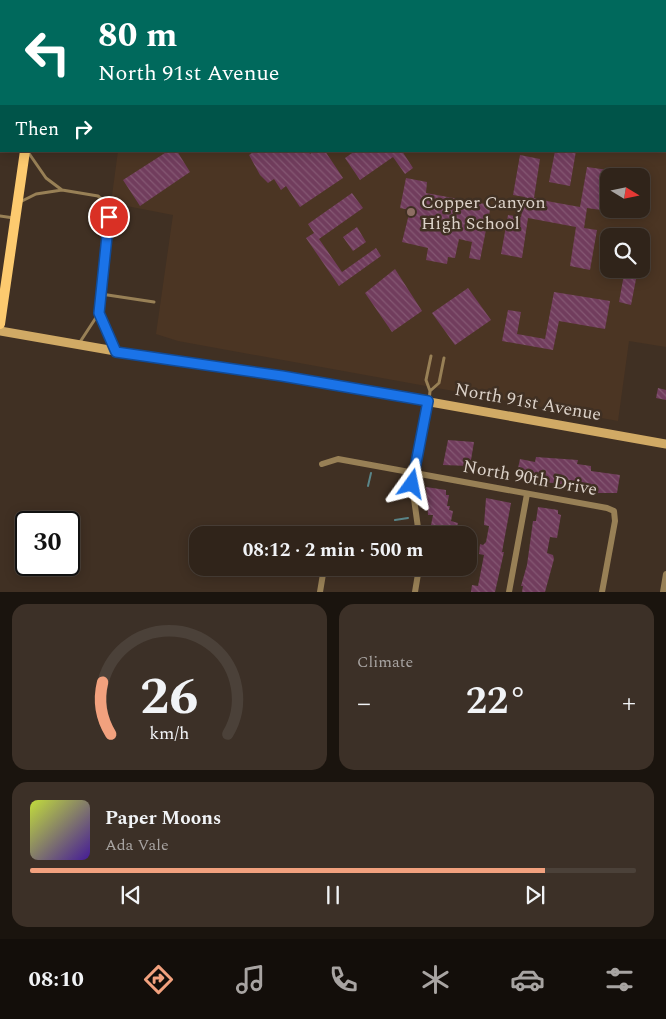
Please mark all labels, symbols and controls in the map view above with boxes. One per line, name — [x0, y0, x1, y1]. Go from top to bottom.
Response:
text: 80 m — [98, 9, 178, 62]
icon: left — [15, 20, 80, 85]
text: North 91st Avenue — [98, 57, 279, 90]
text: Then — [15, 115, 59, 144]
icon: right — [69, 115, 97, 143]
north arrow — [600, 168, 650, 218]
map controls — [600, 168, 650, 278]
place label: Copper Canyon High School — [421, 189, 546, 237]
pin — [88, 196, 130, 238]
icon: arrive — [95, 203, 123, 231]
marker: Copper Canyon High School — [405, 206, 417, 218]
button: search — [600, 228, 650, 278]
street label: North 91st Avenue — [453, 376, 603, 428]
street label: North 90th Drive — [461, 453, 599, 503]
position arrow — [385, 457, 437, 509]
speed limit sign: 30 — [15, 511, 80, 576]
text: 08:12 · 2 min · 500 m — [243, 536, 423, 565]
text: Climate — [357, 650, 413, 674]
text: 26 — [140, 658, 199, 737]
text: 22° — [466, 673, 527, 731]
text: − — [357, 682, 371, 725]
text: + — [622, 682, 636, 725]
text: km/h — [149, 720, 190, 747]
text: Paper Moons — [105, 804, 221, 833]
text: Ada Vale — [105, 833, 169, 857]
icon: previous — [117, 881, 145, 909]
icon: pause — [319, 881, 347, 909]
icon: next — [521, 881, 549, 909]
icon: directions — [141, 962, 176, 997]
icon: music — [233, 962, 268, 997]
icon: phone — [326, 962, 361, 997]
icon: climate — [418, 962, 453, 997]
icon: car — [510, 962, 545, 997]
icon: filters — [602, 962, 637, 997]
text: 08:10 — [29, 963, 84, 996]

